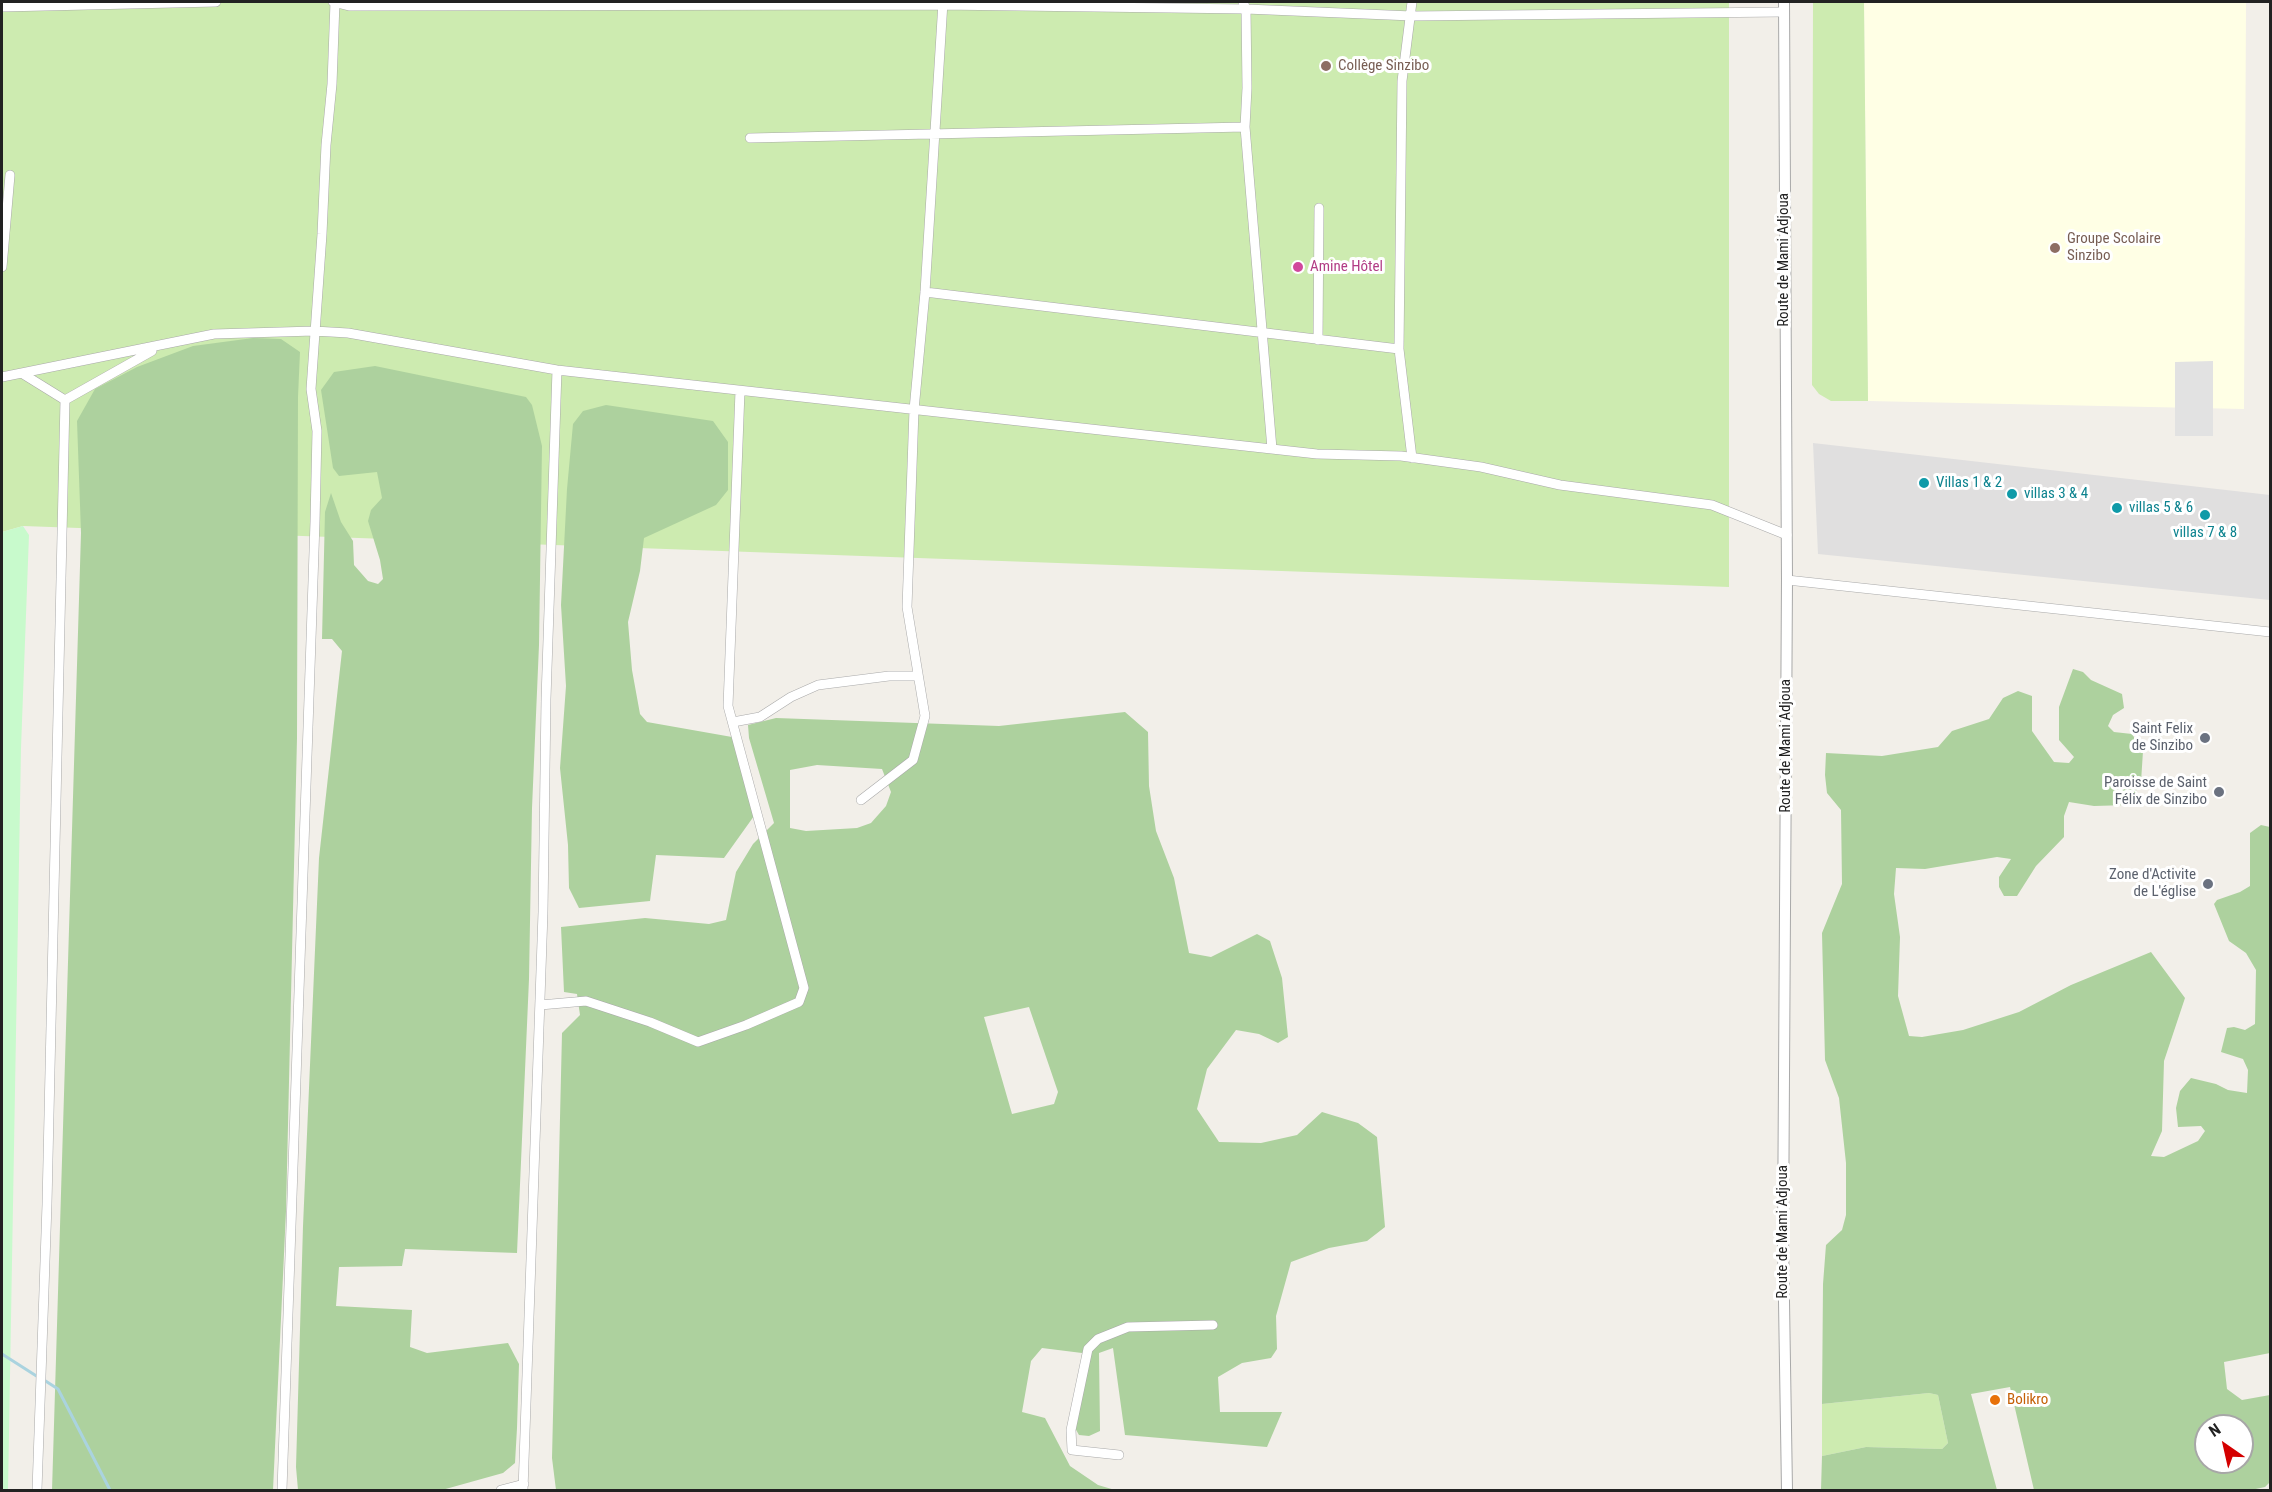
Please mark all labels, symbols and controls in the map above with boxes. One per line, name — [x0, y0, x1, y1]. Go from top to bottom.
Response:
place label: Collège Sinzibo — [1338, 57, 1429, 75]
marker: Collège Sinzibo — [1319, 59, 1333, 73]
street label: Route de Mami Adjoua — [1775, 193, 1793, 327]
place label: Groupe Scolaire Sinzibo — [2067, 230, 2161, 265]
marker: Groupe Scolaire Sinzibo — [2048, 241, 2062, 255]
place label: Amine Hôtel — [1310, 258, 1383, 276]
marker: Amine Hôtel — [1291, 260, 1305, 274]
place label: Villas 1 & 2 — [1936, 474, 2002, 492]
marker: Villas 1 & 2 — [1917, 476, 1931, 490]
place label: villas 3 & 4 — [2024, 485, 2088, 503]
marker: villas 3 & 4 — [2005, 487, 2019, 501]
place label: villas 5 & 6 — [2129, 499, 2193, 517]
marker: villas 5 & 6 — [2110, 501, 2124, 515]
marker: villas 7 & 8 — [2198, 508, 2212, 522]
place label: villas 7 & 8 — [2173, 524, 2237, 542]
street label: Route de Mami Adjoua — [1777, 679, 1795, 813]
place label: Saint Felix de Sinzibo — [2132, 720, 2193, 755]
marker: Saint Felix de Sinzibo — [2198, 731, 2212, 745]
place label: Paroisse de Saint Félix de Sinzibo — [2104, 774, 2207, 809]
marker: Paroisse de Saint Félix de Sinzibo — [2212, 785, 2226, 799]
place label: Zone d'Activite de L'église — [2109, 866, 2196, 901]
marker: Zone d'Activite de L'église — [2201, 877, 2215, 891]
street label: Route de Mami Adjoua — [1774, 1165, 1792, 1299]
place label: Bolikro — [2007, 1391, 2048, 1409]
marker: Bolikro — [1988, 1393, 2002, 1407]
north arrow — [2194, 1414, 2254, 1474]
text: N — [2205, 1420, 2224, 1441]

